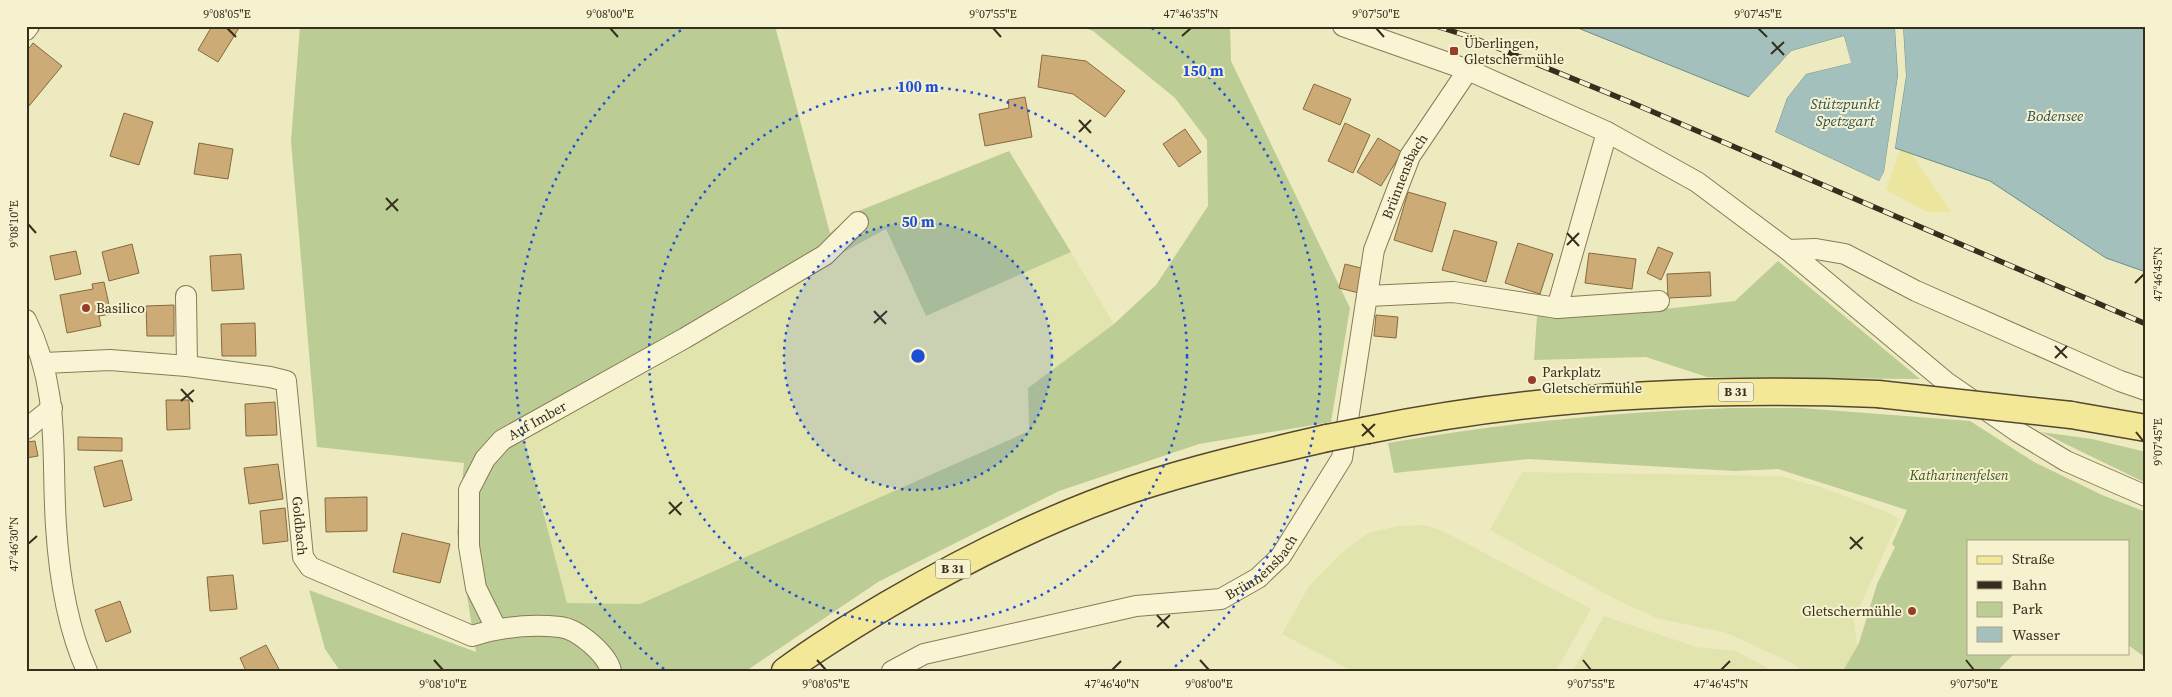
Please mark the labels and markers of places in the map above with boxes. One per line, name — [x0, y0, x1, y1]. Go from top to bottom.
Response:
place label: Überlingen, Gletschermühle — [1464, 33, 1564, 69]
marker: Überlingen, Gletschermühle — [1448, 45, 1460, 57]
place label: Basilico — [96, 298, 145, 318]
marker: Basilico — [80, 302, 92, 314]
centre of rings — [909, 347, 927, 365]
place label: Parkplatz Gletschermühle — [1542, 362, 1642, 398]
marker: Parkplatz Gletschermühle — [1526, 374, 1538, 386]
place label: Gletschermühle — [1802, 601, 1902, 621]
marker: Gletschermühle — [1906, 605, 1918, 617]

